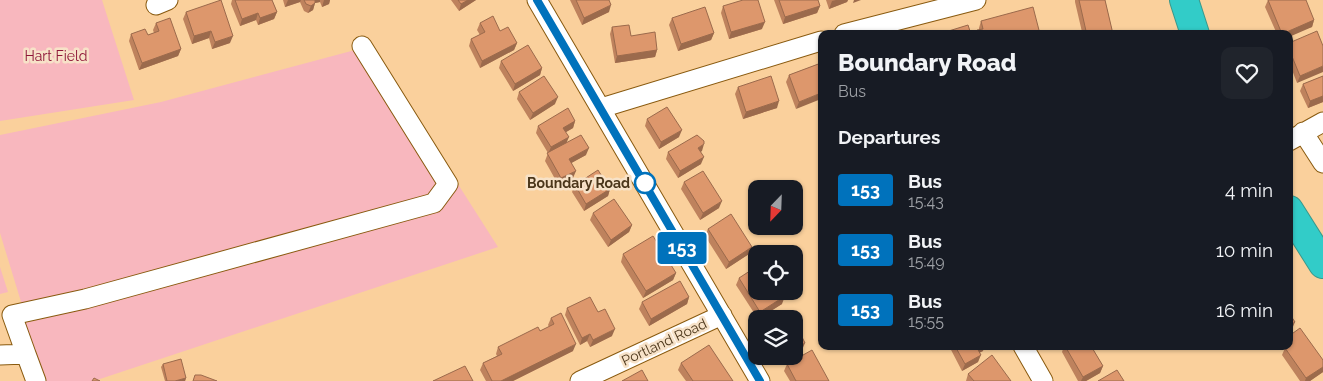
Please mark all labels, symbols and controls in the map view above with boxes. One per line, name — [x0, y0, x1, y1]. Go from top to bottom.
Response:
button: heart — [1221, 47, 1273, 99]
park label: Hart Field — [24, 48, 88, 64]
text: Boundary Road — [838, 48, 1016, 77]
text: Bus — [838, 82, 866, 101]
text: Departures — [838, 126, 940, 148]
text: Bus — [908, 170, 942, 192]
marker: Boundary Road — [634, 172, 656, 194]
place label: Boundary Road — [527, 175, 630, 191]
text: 153 — [851, 179, 880, 200]
text: 4 min — [1225, 179, 1273, 201]
north arrow — [748, 180, 802, 235]
map controls — [748, 180, 803, 365]
text: 15:43 — [908, 192, 944, 211]
text: Bus — [908, 230, 942, 252]
line badge: 153 — [653, 232, 711, 264]
text: 153 — [668, 237, 696, 258]
text: 153 — [851, 239, 880, 260]
text: 10 min — [1216, 239, 1273, 261]
button: locate — [748, 245, 803, 300]
text: 15:49 — [908, 252, 945, 271]
text: Bus — [908, 290, 942, 312]
text: 153 — [851, 299, 880, 320]
text: 16 min — [1216, 299, 1273, 321]
button: layers — [748, 310, 803, 365]
text: 15:55 — [908, 312, 944, 331]
street label: Portland Road — [619, 315, 709, 369]

